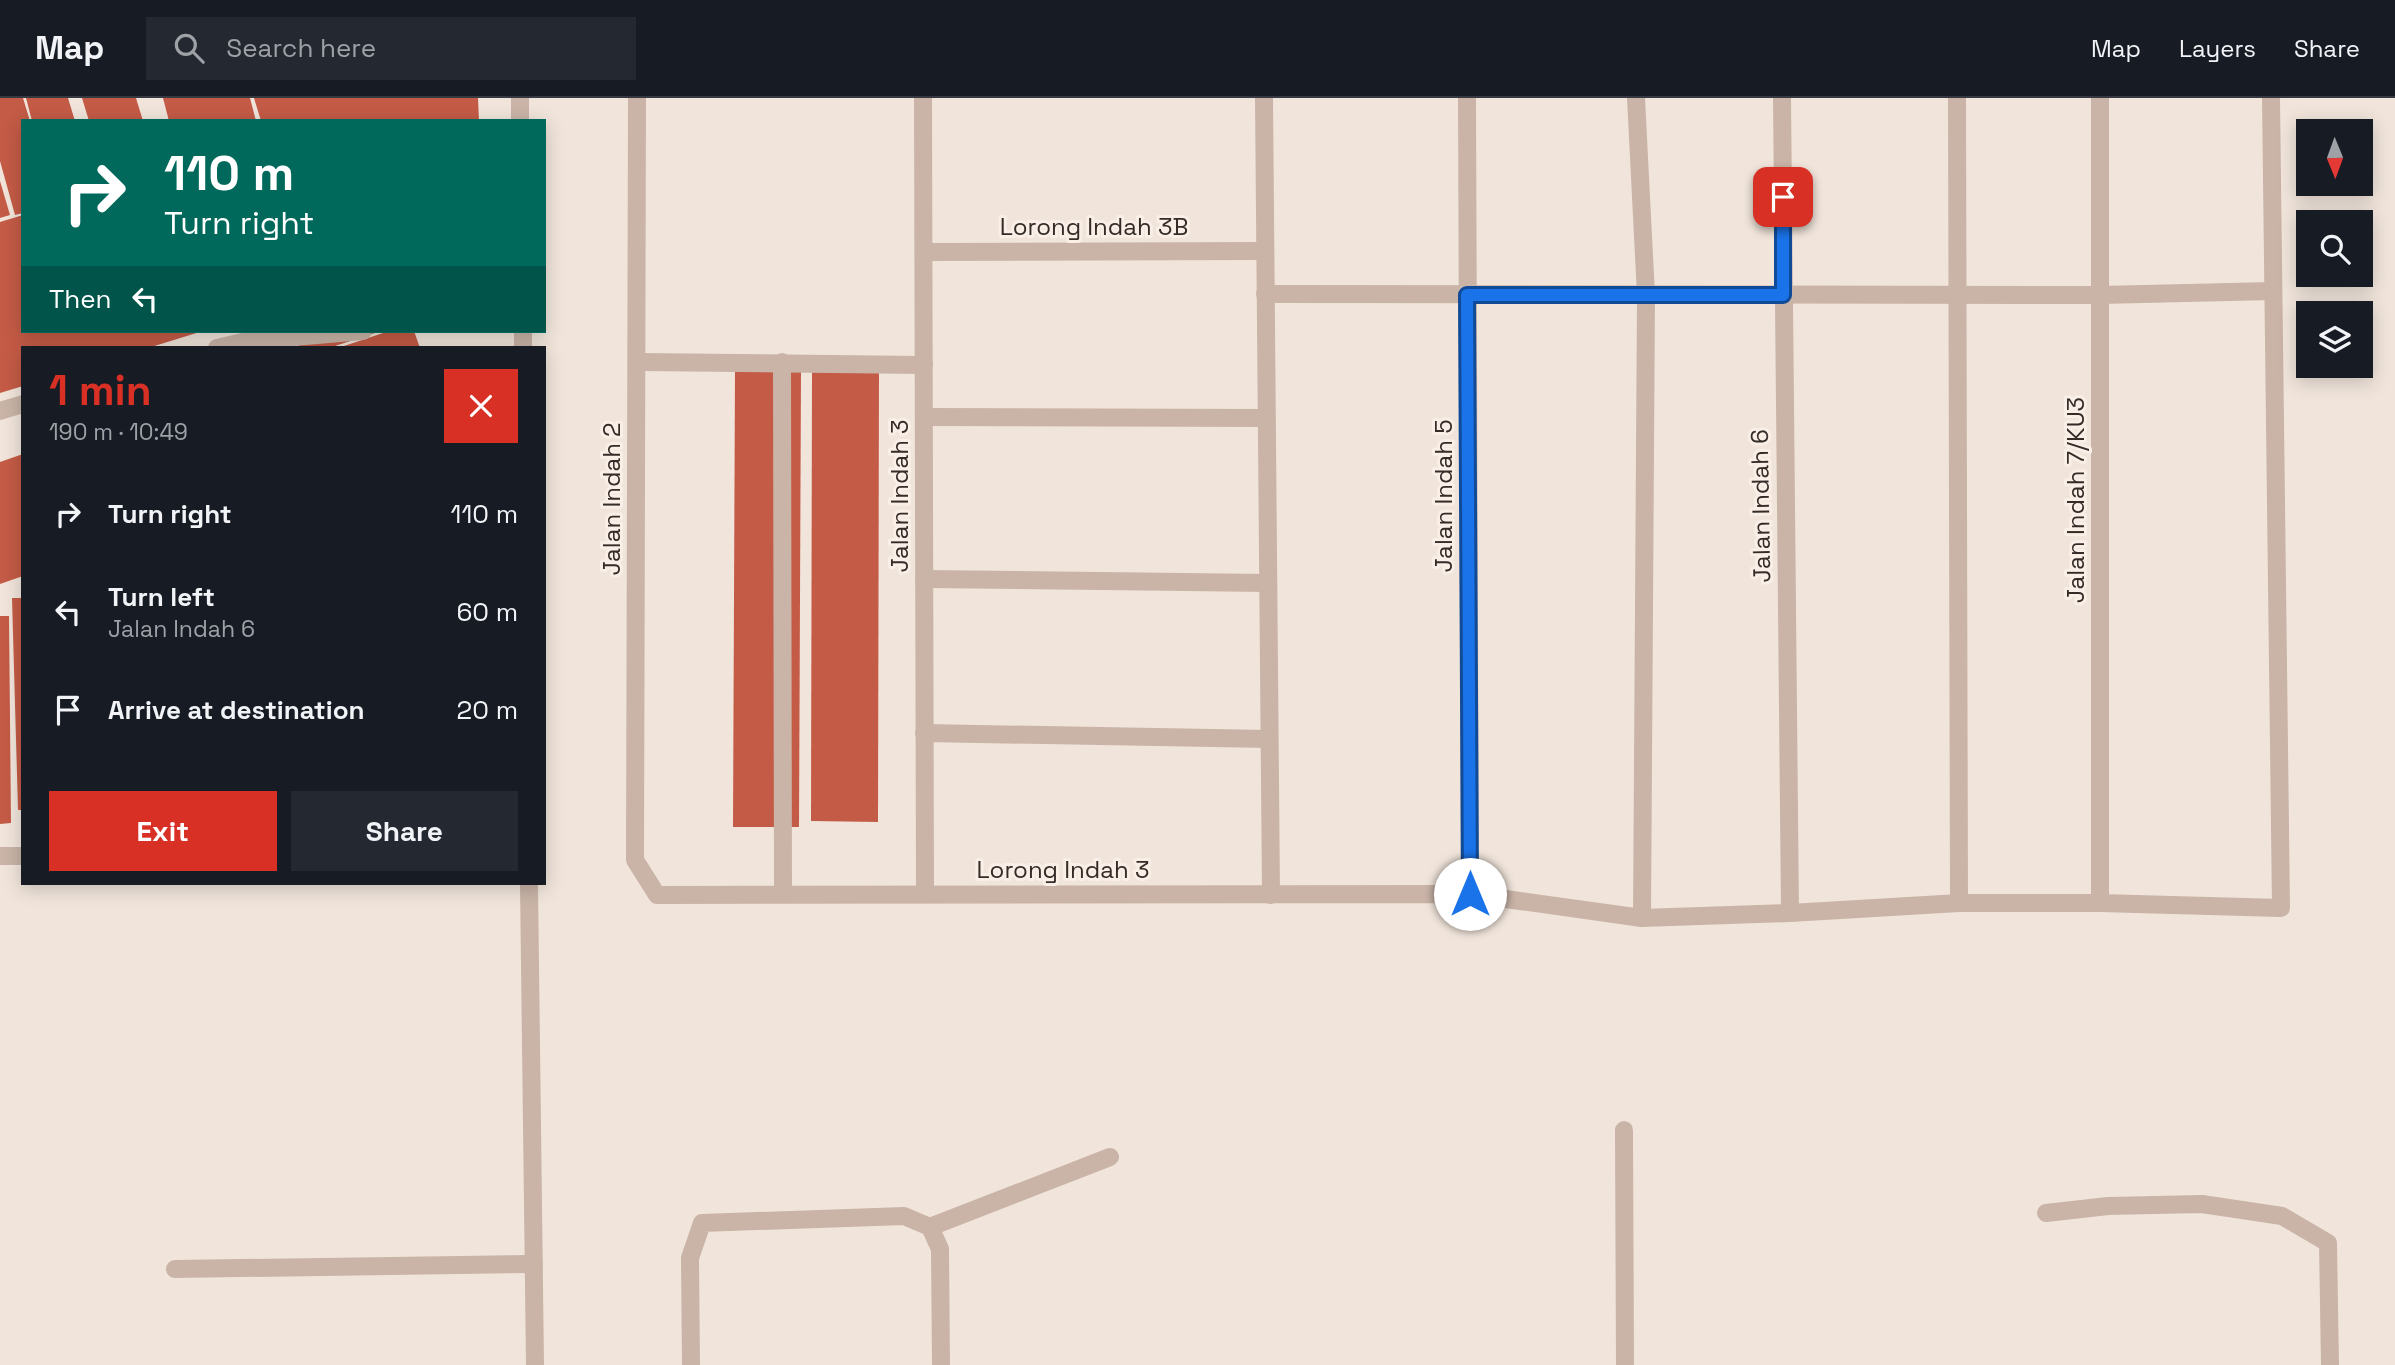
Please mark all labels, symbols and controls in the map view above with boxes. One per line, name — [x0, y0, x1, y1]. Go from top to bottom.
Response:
search box — [146, 17, 636, 80]
text: Map — [35, 27, 104, 69]
icon: search — [170, 29, 208, 67]
text: Search here — [226, 31, 376, 65]
text: Map — [2091, 33, 2141, 64]
text: Layers — [2179, 33, 2256, 64]
text: Share — [2294, 33, 2360, 64]
north arrow — [2296, 119, 2373, 196]
map controls — [2296, 119, 2373, 378]
text: 110 m — [164, 142, 294, 204]
icon: right — [49, 147, 140, 238]
pin — [1753, 167, 1813, 227]
icon: arrive — [1764, 178, 1802, 216]
text: Turn right — [164, 203, 314, 243]
button: search — [2296, 210, 2373, 287]
street label: Lorong Indah 3B — [1000, 211, 1188, 242]
icon: left — [126, 280, 164, 318]
text: Then — [49, 282, 112, 316]
button: layers — [2296, 301, 2373, 378]
text: 1 min — [49, 364, 152, 417]
button: close — [444, 369, 518, 443]
street label: Jalan Indah 7/KU3 — [2060, 397, 2091, 603]
text: 190 m · 10:49 — [49, 417, 188, 447]
street label: Jalan Indah 3 — [884, 419, 915, 573]
street label: Jalan Indah 5 — [1428, 419, 1459, 573]
street label: Jalan Indah 2 — [596, 422, 627, 576]
street label: Jalan Indah 6 — [1744, 429, 1777, 583]
icon: right — [49, 495, 87, 533]
text: Turn right — [108, 497, 232, 531]
text: 110 m — [451, 497, 518, 531]
text: Turn left — [108, 580, 215, 614]
icon: left — [49, 593, 87, 631]
text: 60 m — [456, 595, 518, 629]
text: Jalan Indah 6 — [108, 614, 255, 644]
icon: arrive — [49, 691, 87, 729]
text: Arrive at destination — [108, 693, 365, 727]
text: 20 m — [457, 693, 518, 727]
button: Exit — [49, 791, 277, 871]
button: Share — [291, 791, 518, 871]
street label: Lorong Indah 3 — [977, 854, 1149, 885]
position arrow — [1433, 857, 1507, 931]

